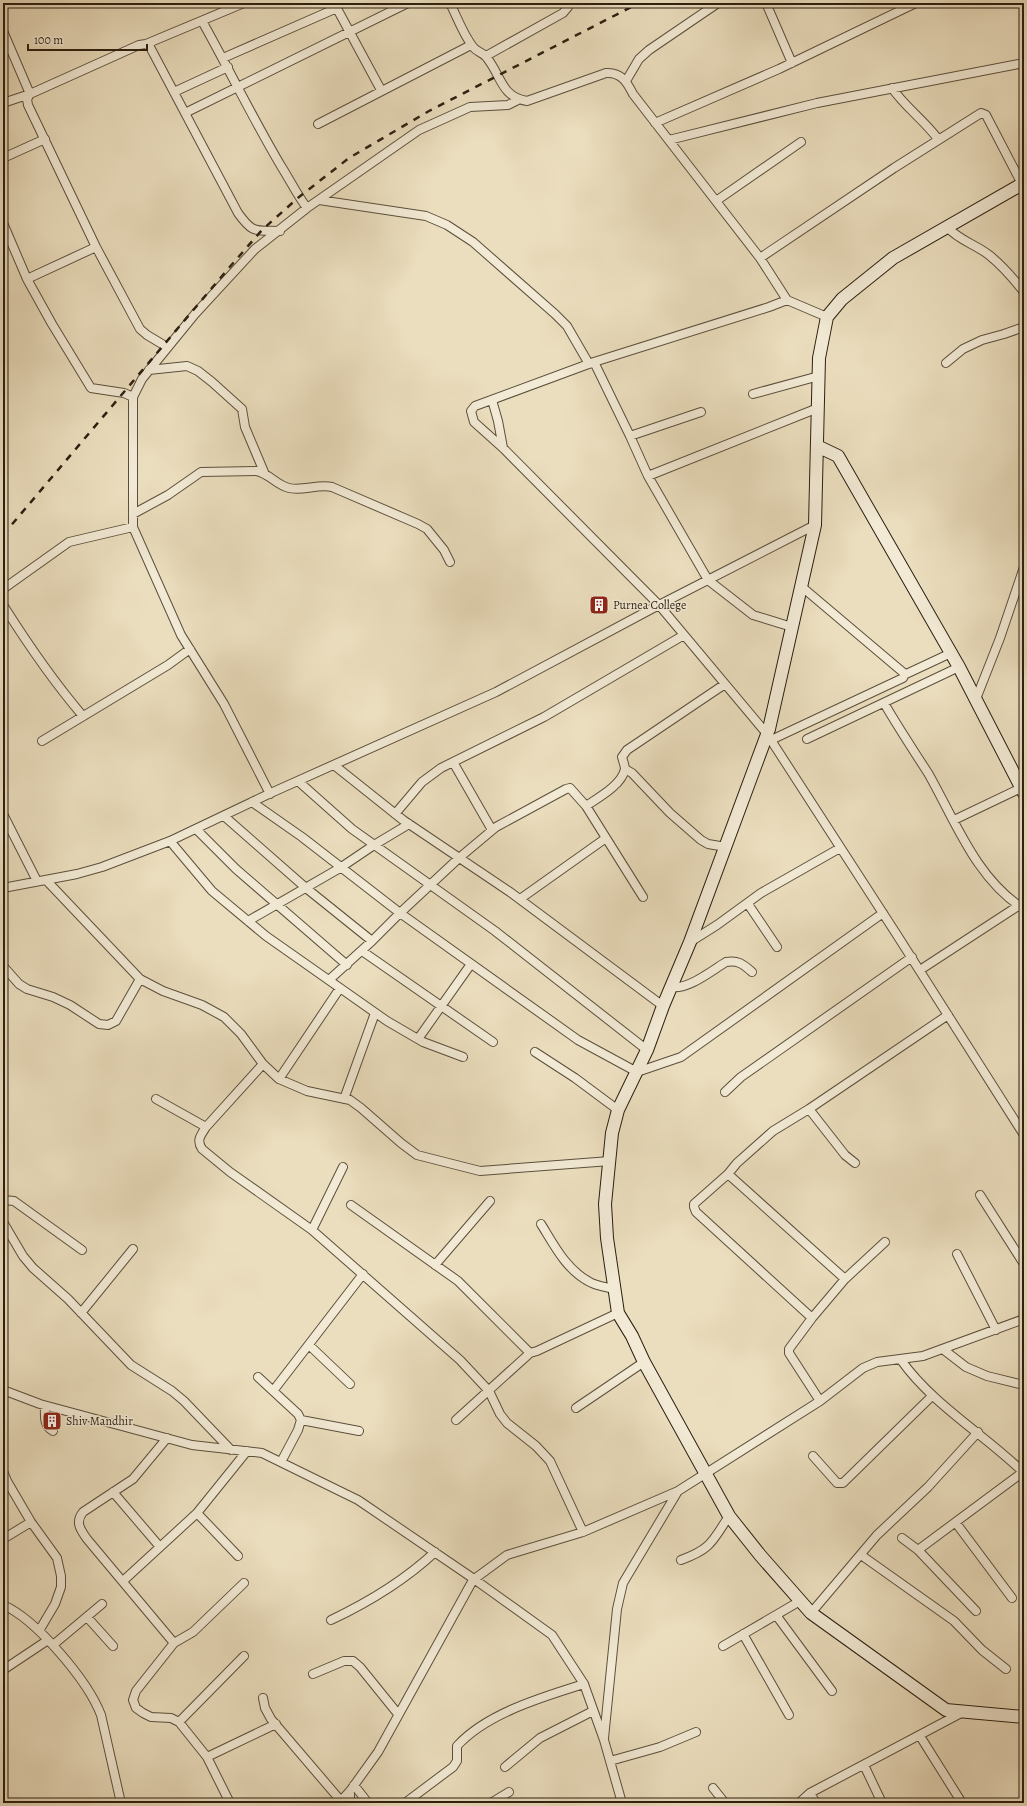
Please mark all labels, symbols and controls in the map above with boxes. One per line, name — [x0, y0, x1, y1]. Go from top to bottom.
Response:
scale bar — [28, 26, 147, 52]
text: 100 m — [34, 32, 63, 48]
building icon: Purnea College — [588, 594, 610, 616]
place label: Purnea College — [613, 597, 686, 613]
building icon: Shiv Mandhir — [41, 1410, 63, 1432]
place label: Shiv Mandhir — [66, 1413, 133, 1429]

